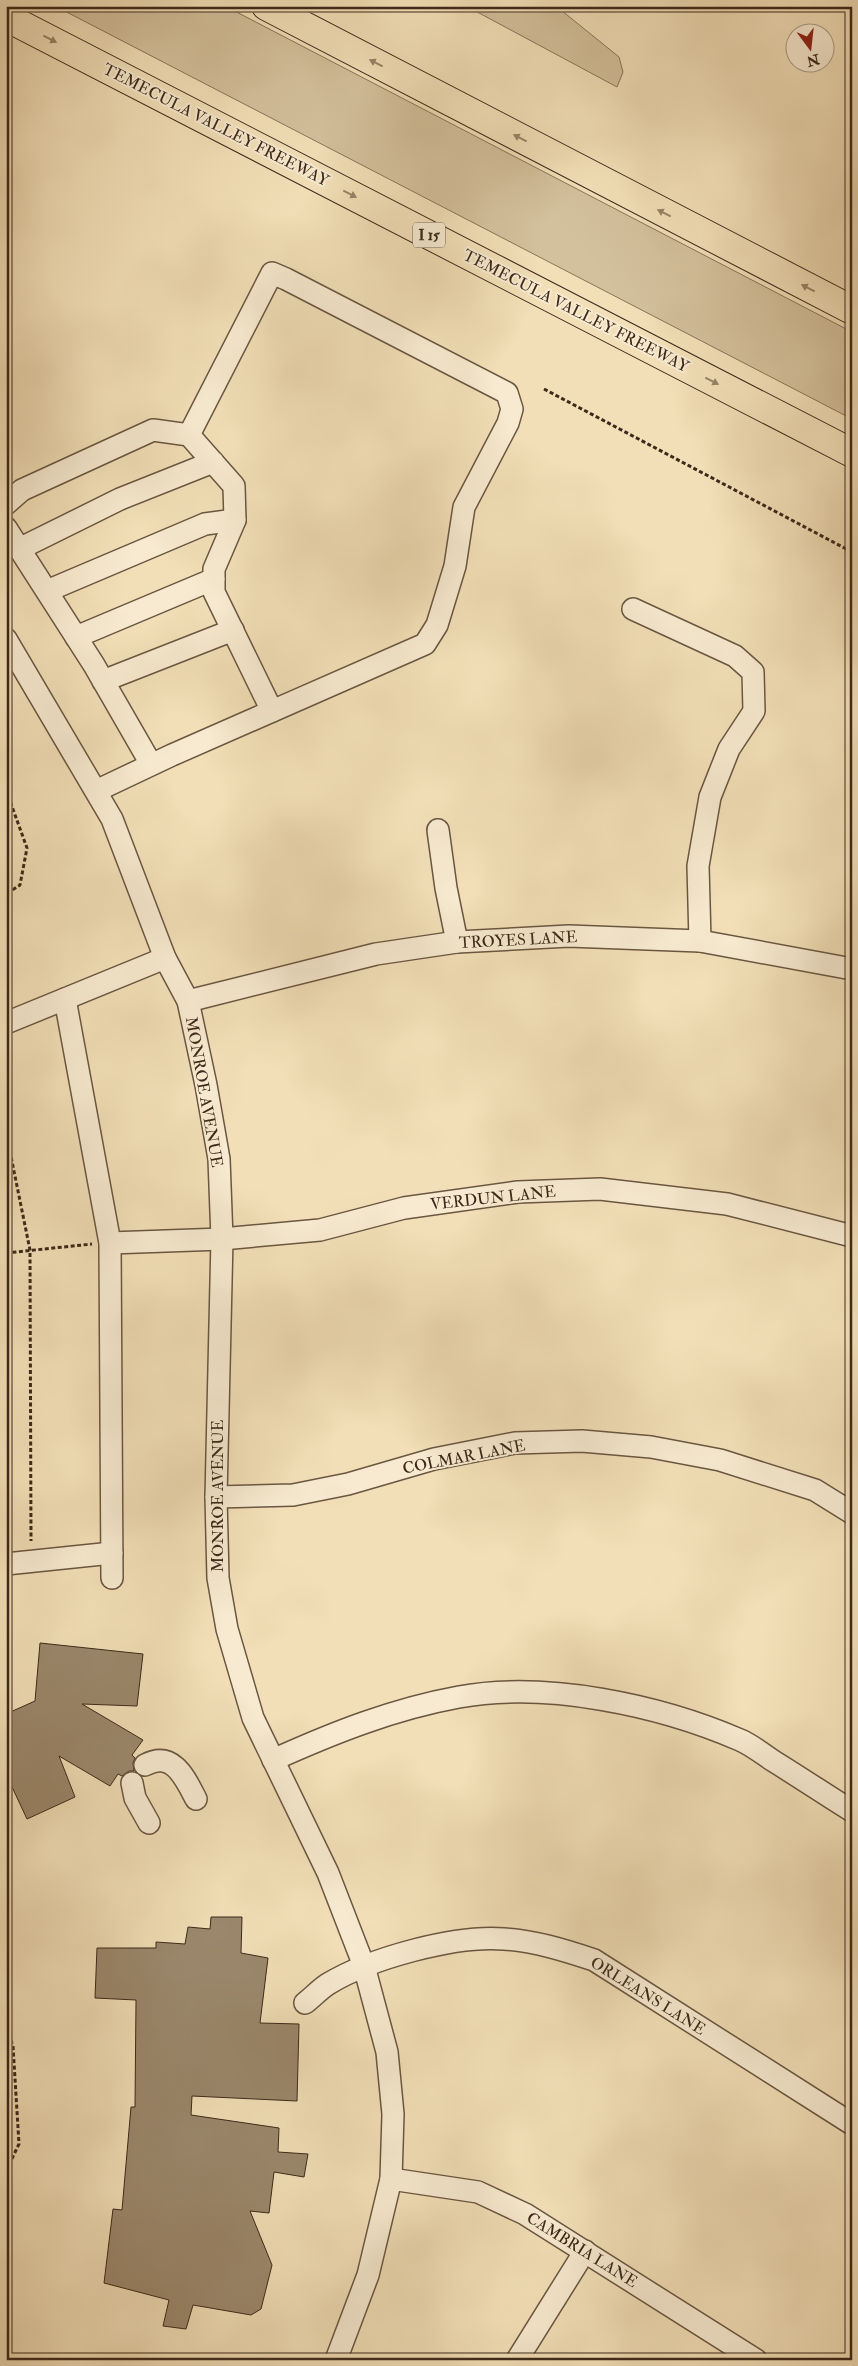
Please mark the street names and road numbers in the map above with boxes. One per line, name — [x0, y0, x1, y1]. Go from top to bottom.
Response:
street label: TEMECULA VALLEY FREEWAY — [100, 59, 333, 191]
road number: I 15 — [413, 222, 445, 248]
street label: TEMECULA VALLEY FREEWAY — [460, 245, 693, 377]
street label: TROYES LANE — [458, 927, 578, 953]
street label: MONROE AVENUE — [181, 1015, 227, 1169]
street label: VERDUN LANE — [429, 1181, 557, 1215]
street label: MONROE AVENUE — [208, 1420, 228, 1572]
street label: COLMAR LANE — [401, 1435, 527, 1479]
street label: ORLEANS LANE — [587, 1953, 709, 2039]
street label: CAMBRIA LANE — [523, 2208, 641, 2292]

